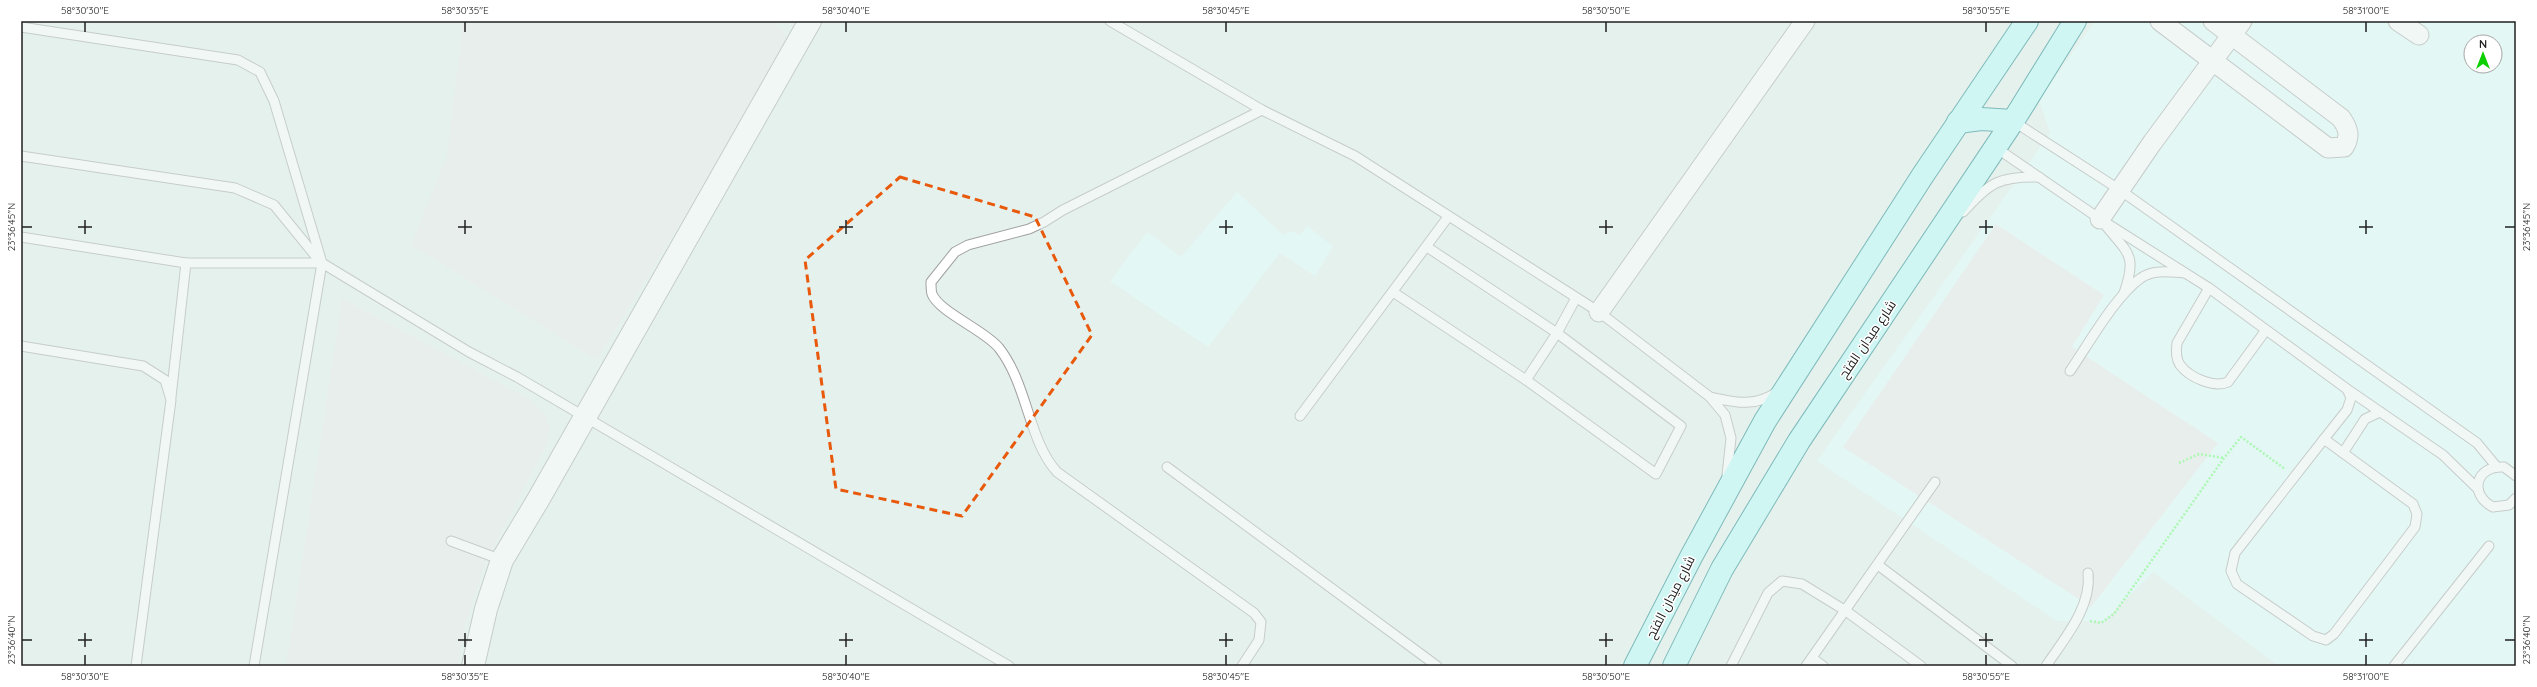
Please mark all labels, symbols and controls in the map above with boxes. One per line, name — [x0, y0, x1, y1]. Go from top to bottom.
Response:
text: 58°30'30"E — [61, 4, 109, 17]
text: 58°30'35"E — [441, 4, 489, 17]
text: 58°30'40"E — [822, 4, 870, 17]
text: 58°30'45"E — [1202, 4, 1250, 17]
text: 58°30'50"E — [1582, 4, 1630, 17]
text: 58°30'55"E — [1962, 4, 2010, 17]
text: 58°31'00"E — [2343, 4, 2390, 17]
north arrow — [2463, 34, 2503, 74]
text: N — [2479, 37, 2487, 51]
text: 23°36'45"N — [5, 203, 18, 251]
text: 23°36'45"N — [2520, 203, 2533, 251]
street label: شارع ميدان الفتح — [1835, 297, 1900, 382]
street label: شارع ميدان الفتح — [1642, 553, 1699, 642]
text: 23°36'40"N — [5, 616, 18, 664]
text: 23°36'40"N — [2520, 616, 2533, 664]
text: 58°30'30"E — [61, 670, 109, 683]
text: 58°30'35"E — [441, 670, 489, 683]
text: 58°30'40"E — [822, 670, 870, 683]
text: 58°30'45"E — [1202, 670, 1250, 683]
text: 58°30'50"E — [1582, 670, 1630, 683]
text: 58°30'55"E — [1962, 670, 2010, 683]
text: 58°31'00"E — [2343, 670, 2390, 683]

